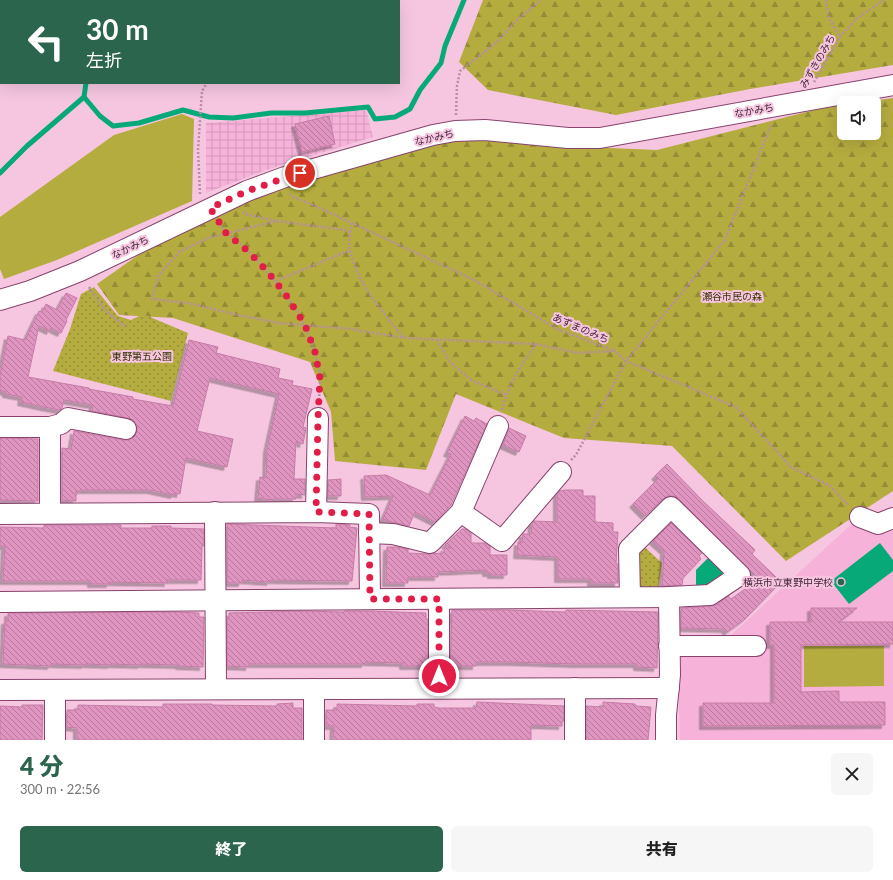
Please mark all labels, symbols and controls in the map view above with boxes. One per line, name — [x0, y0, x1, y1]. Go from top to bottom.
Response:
text: 30 m — [86, 12, 149, 46]
icon: left — [20, 16, 72, 68]
street label: みずきのみち — [797, 32, 837, 90]
text: 左折 — [86, 49, 122, 71]
map controls — [837, 96, 881, 140]
button: sound — [837, 96, 881, 140]
street label: なかみち — [733, 101, 775, 119]
street label: なかみち — [413, 127, 455, 147]
pin — [283, 156, 317, 190]
icon: arrive — [289, 162, 311, 184]
street label: なかみち — [109, 233, 151, 261]
park label: 瀬谷市民の森 — [702, 290, 762, 302]
street label: あずまのみち — [551, 311, 611, 345]
park label: 東野第五公園 — [112, 350, 172, 362]
place label: 横浜市立東野中学校 — [743, 576, 833, 588]
marker: 横浜市立東野中学校 — [836, 577, 846, 587]
position arrow — [418, 655, 460, 697]
text: 4 分 — [20, 751, 63, 780]
button: close — [831, 753, 873, 795]
text: 300 m · 22:56 — [20, 781, 100, 797]
button: 終了 — [20, 826, 443, 872]
button: 共有 — [451, 826, 873, 872]

